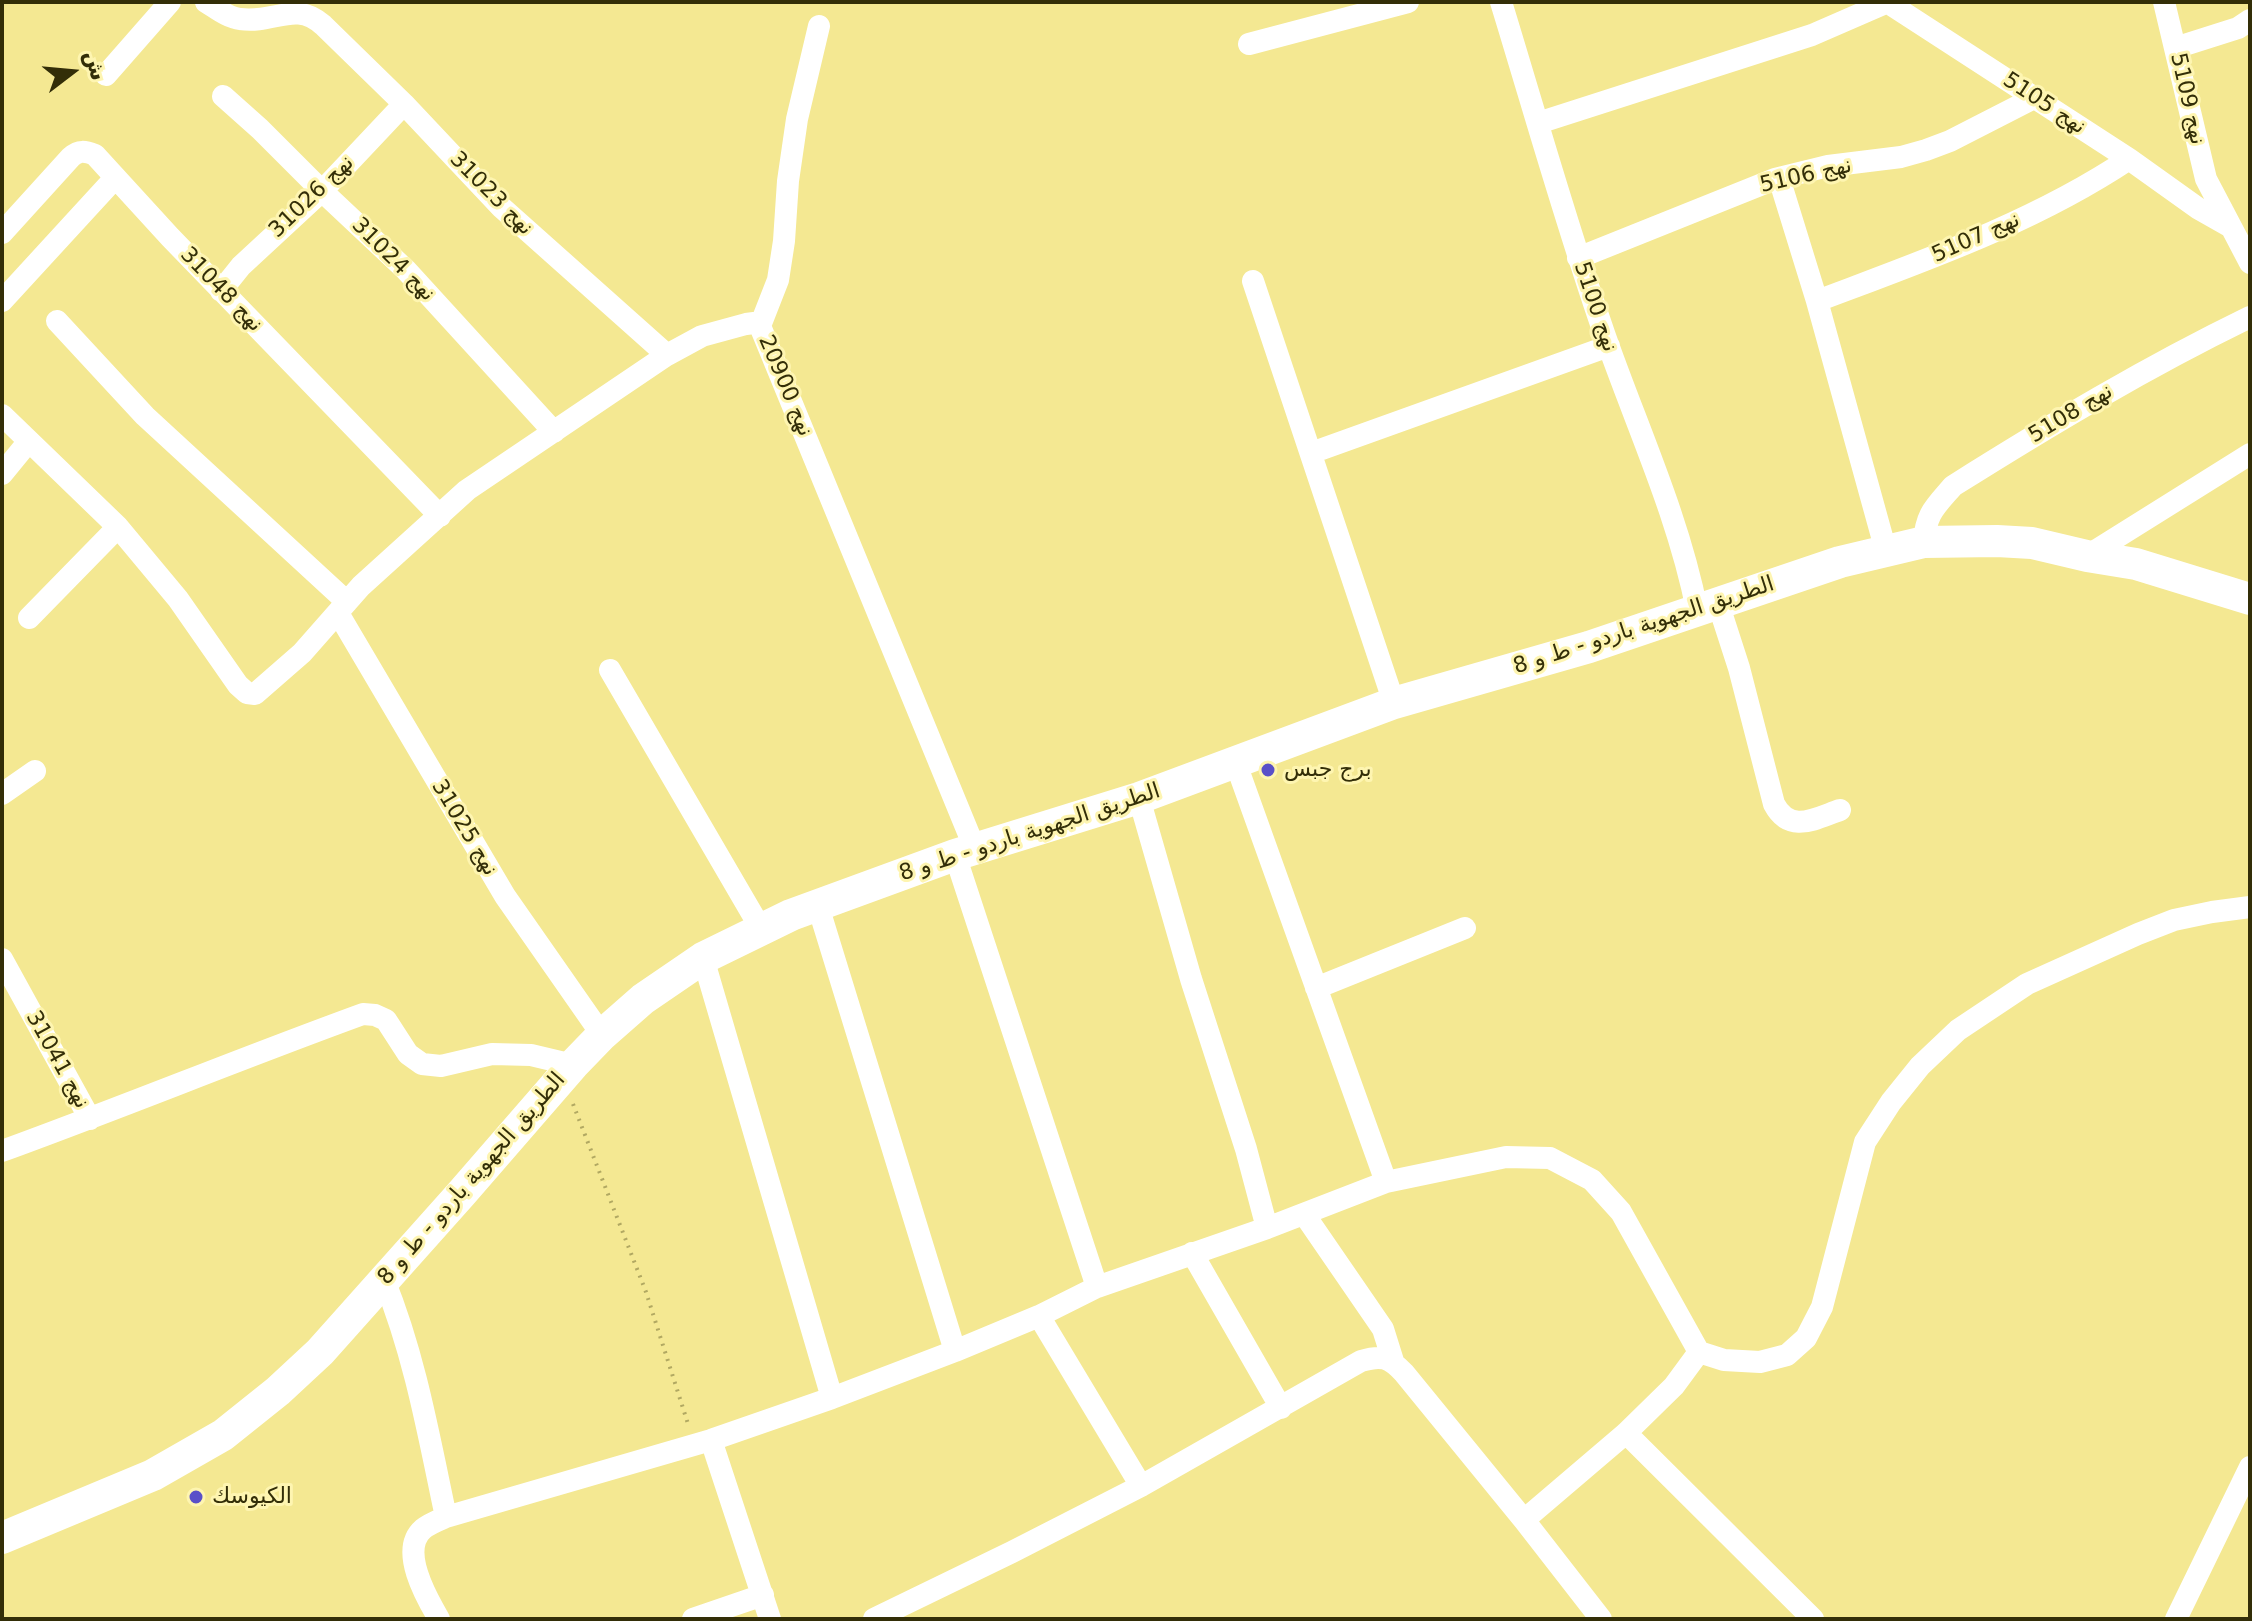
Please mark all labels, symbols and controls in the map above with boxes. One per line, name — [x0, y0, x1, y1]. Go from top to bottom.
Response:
north arrow — [32, 32, 112, 112]
text: ش — [79, 47, 112, 83]
street label: نهج 5109 — [2164, 51, 2210, 147]
street label: نهج 5105 — [1998, 67, 2090, 141]
street label: نهج 31023 — [444, 147, 538, 241]
street label: نهج 31026 — [264, 150, 360, 244]
street label: نهج 5106 — [1758, 153, 1854, 199]
street label: نهج 5107 — [1928, 207, 2024, 269]
street label: نهج 31024 — [346, 213, 440, 307]
street label: نهج 31048 — [174, 242, 268, 338]
street label: نهج 5100 — [1567, 259, 1623, 355]
street label: نهج 20900 — [752, 331, 818, 441]
street label: نهج 5108 — [2024, 379, 2118, 449]
street label: الطريق الجهوية باردو - ط و 8 — [1510, 571, 1778, 681]
place label: برج جبس — [1284, 757, 1372, 783]
marker: برج جبس — [1259, 761, 1277, 779]
street label: نهج 31025 — [425, 775, 503, 881]
street label: الطريق الجهوية باردو - ط و 8 — [896, 778, 1164, 888]
street label: نهج 31041 — [19, 1007, 95, 1113]
street label: الطريق الجهوية باردو - ط و 8 — [373, 1067, 571, 1291]
place label: الكيوسك — [212, 1484, 292, 1510]
marker: الكيوسك — [187, 1488, 205, 1506]

